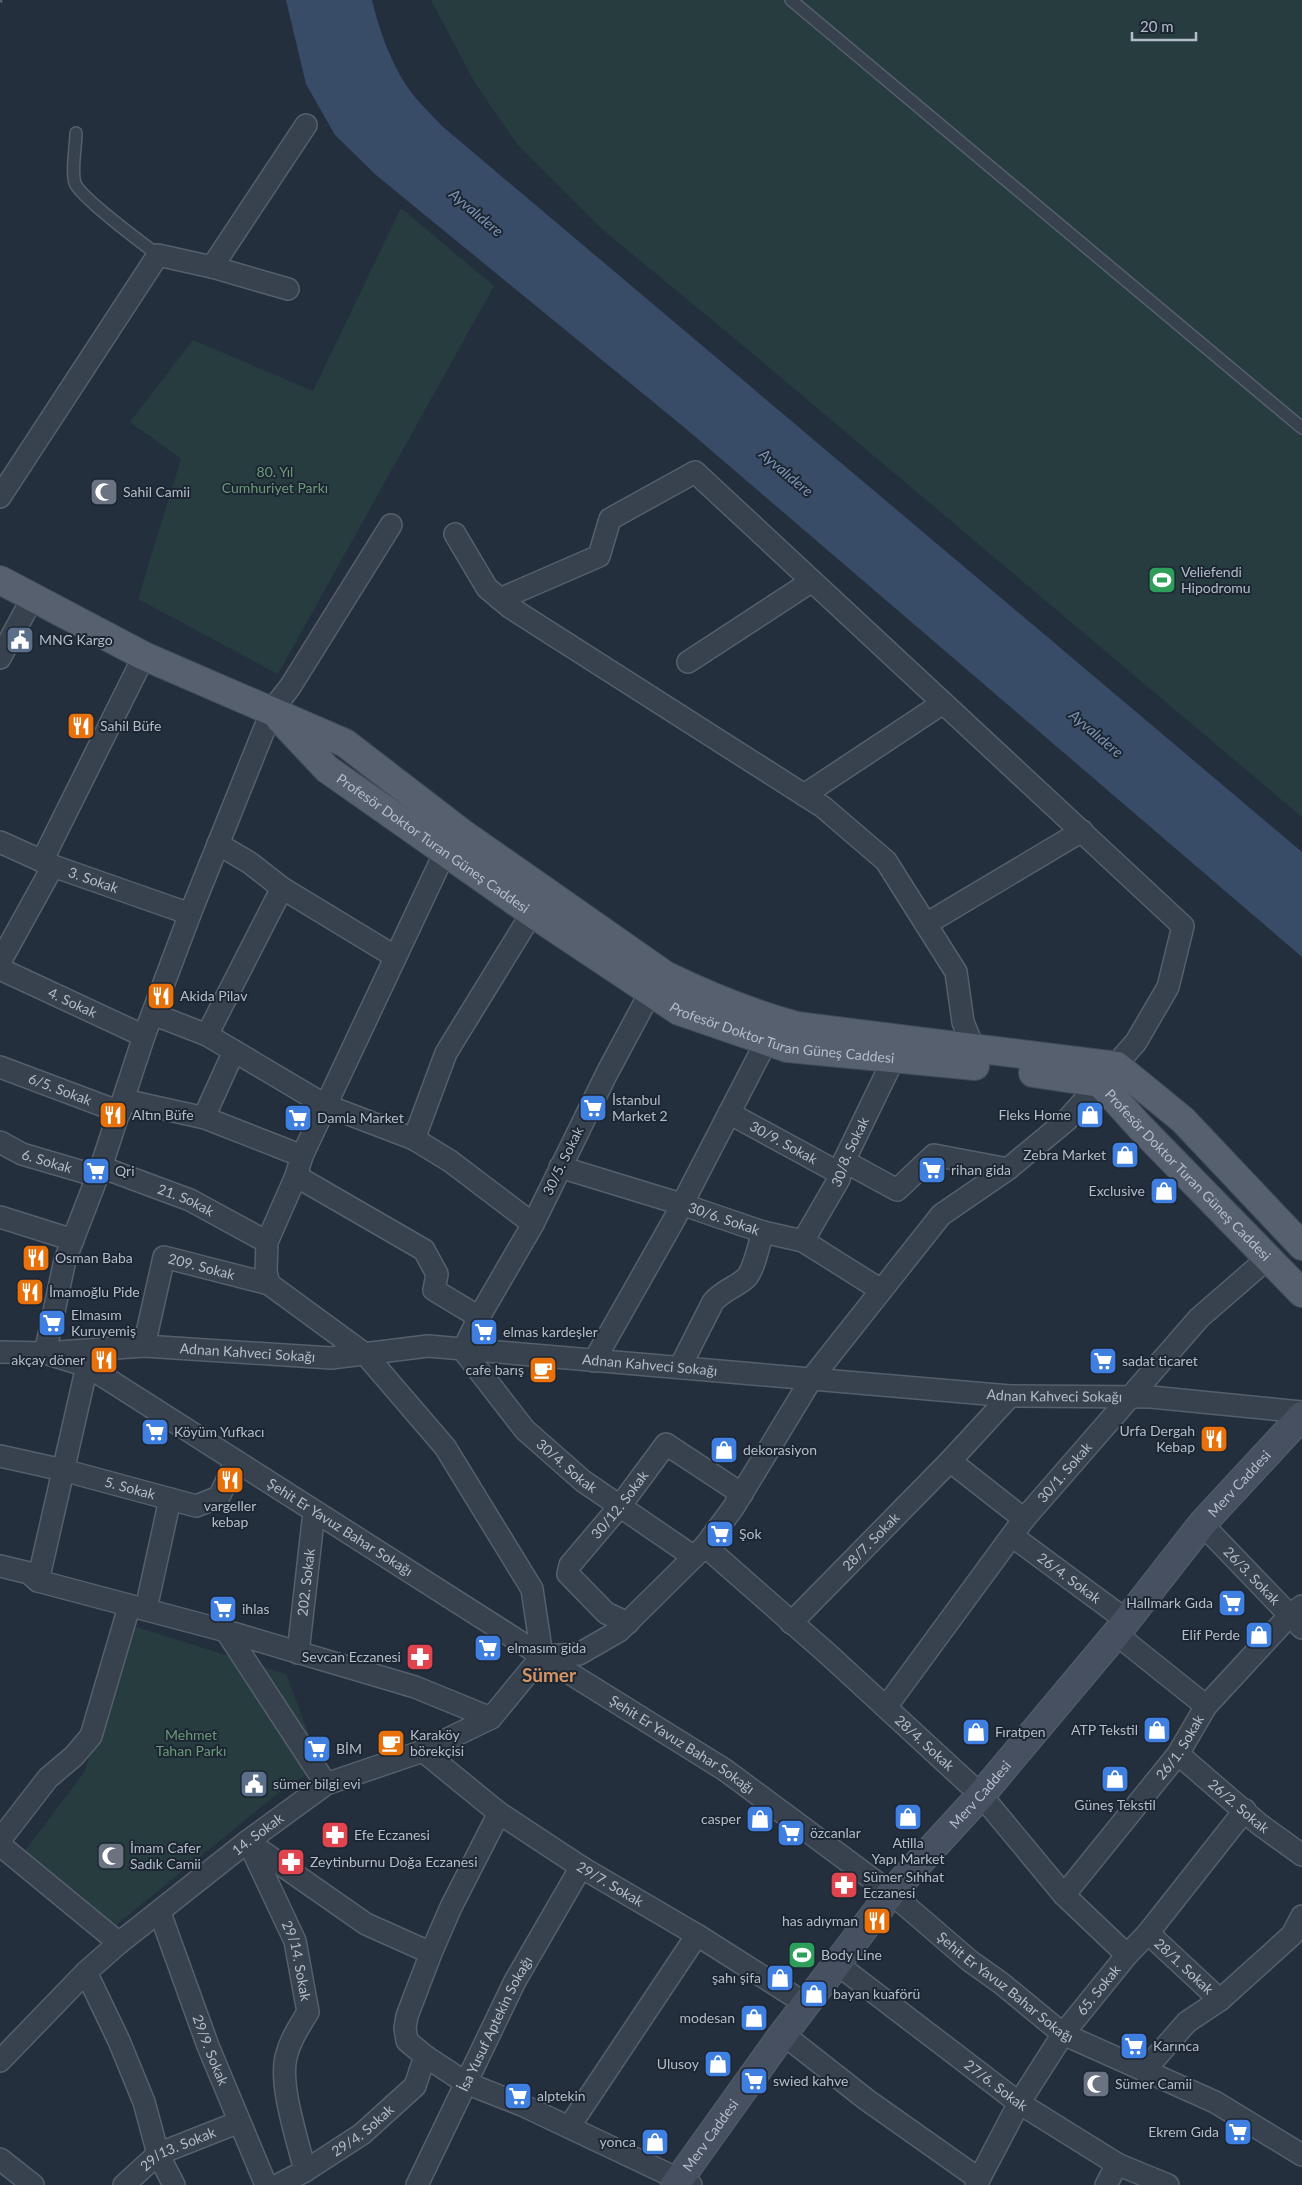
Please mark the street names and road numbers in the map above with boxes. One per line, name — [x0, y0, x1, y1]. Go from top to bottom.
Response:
street label: Profesör Doktor Turan Güneş Caddesi — [334, 769, 533, 916]
street label: 3. Sokak — [66, 863, 122, 897]
street label: 4. Sokak — [46, 984, 101, 1021]
street label: Profesör Doktor Turan Güneş Caddesi — [667, 998, 895, 1066]
street label: 6/5. Sokak — [26, 1069, 95, 1109]
street label: Profesör Doktor Turan Güneş Caddesi — [1102, 1085, 1275, 1264]
street label: 30/8. Sokak — [827, 1113, 872, 1190]
street label: 30/9. Sokak — [747, 1117, 821, 1168]
street label: 30/5. Sokak — [539, 1123, 587, 1198]
street label: 6. Sokak — [20, 1145, 75, 1177]
street label: 21. Sokak — [155, 1180, 218, 1220]
street label: 30/6. Sokak — [686, 1198, 763, 1239]
street label: 209. Sokak — [167, 1249, 238, 1283]
street label: Adnan Kahveci Sokağı — [179, 1339, 316, 1365]
street label: Adnan Kahveci Sokağı — [582, 1350, 718, 1379]
street label: Adnan Kahveci Sokağı — [986, 1385, 1122, 1405]
street label: 30/4. Sokak — [533, 1435, 601, 1497]
street label: 30/1. Sokak — [1033, 1438, 1096, 1506]
street label: Merv Caddesi — [1204, 1447, 1274, 1520]
street label: 30/12. Sokak — [587, 1466, 652, 1542]
street label: 5. Sokak — [103, 1473, 158, 1503]
street label: Şehit Er Yavuz Bahar Sokağı — [265, 1474, 416, 1579]
street label: 28/7. Sokak — [838, 1508, 903, 1574]
street label: 26/3. Sokak — [1220, 1543, 1285, 1609]
street label: 202. Sokak — [293, 1547, 318, 1617]
street label: 26/4. Sokak — [1034, 1549, 1105, 1607]
street label: Şehit Er Yavuz Bahar Sokağı — [607, 1691, 758, 1797]
street label: 28/4. Sokak — [892, 1711, 959, 1775]
street label: 26/1. Sokak — [1152, 1711, 1207, 1783]
street label: Merv Caddesi — [946, 1757, 1014, 1832]
street label: 26/2. Sokak — [1205, 1775, 1273, 1837]
street label: 14. Sokak — [228, 1809, 287, 1858]
street label: 29/7. Sokak — [574, 1857, 647, 1910]
street label: 29/14. Sokak — [279, 1918, 315, 2003]
street label: Şehit Er Yavuz Bahar Sokağı — [934, 1928, 1076, 2045]
street label: 28/1. Sokak — [1151, 1934, 1218, 1998]
street label: İsa Yusuf Aptekin Sokağı — [454, 1953, 535, 2094]
street label: 65. Sokak — [1073, 1960, 1124, 2018]
street label: 29/9. Sokak — [189, 2012, 233, 2088]
street label: 27/6. Sokak — [962, 2056, 1031, 2115]
street label: Merv Caddesi — [679, 2096, 742, 2174]
street label: 29/4. Sokak — [328, 2100, 398, 2160]
street label: 29/13. Sokak — [136, 2123, 219, 2174]

